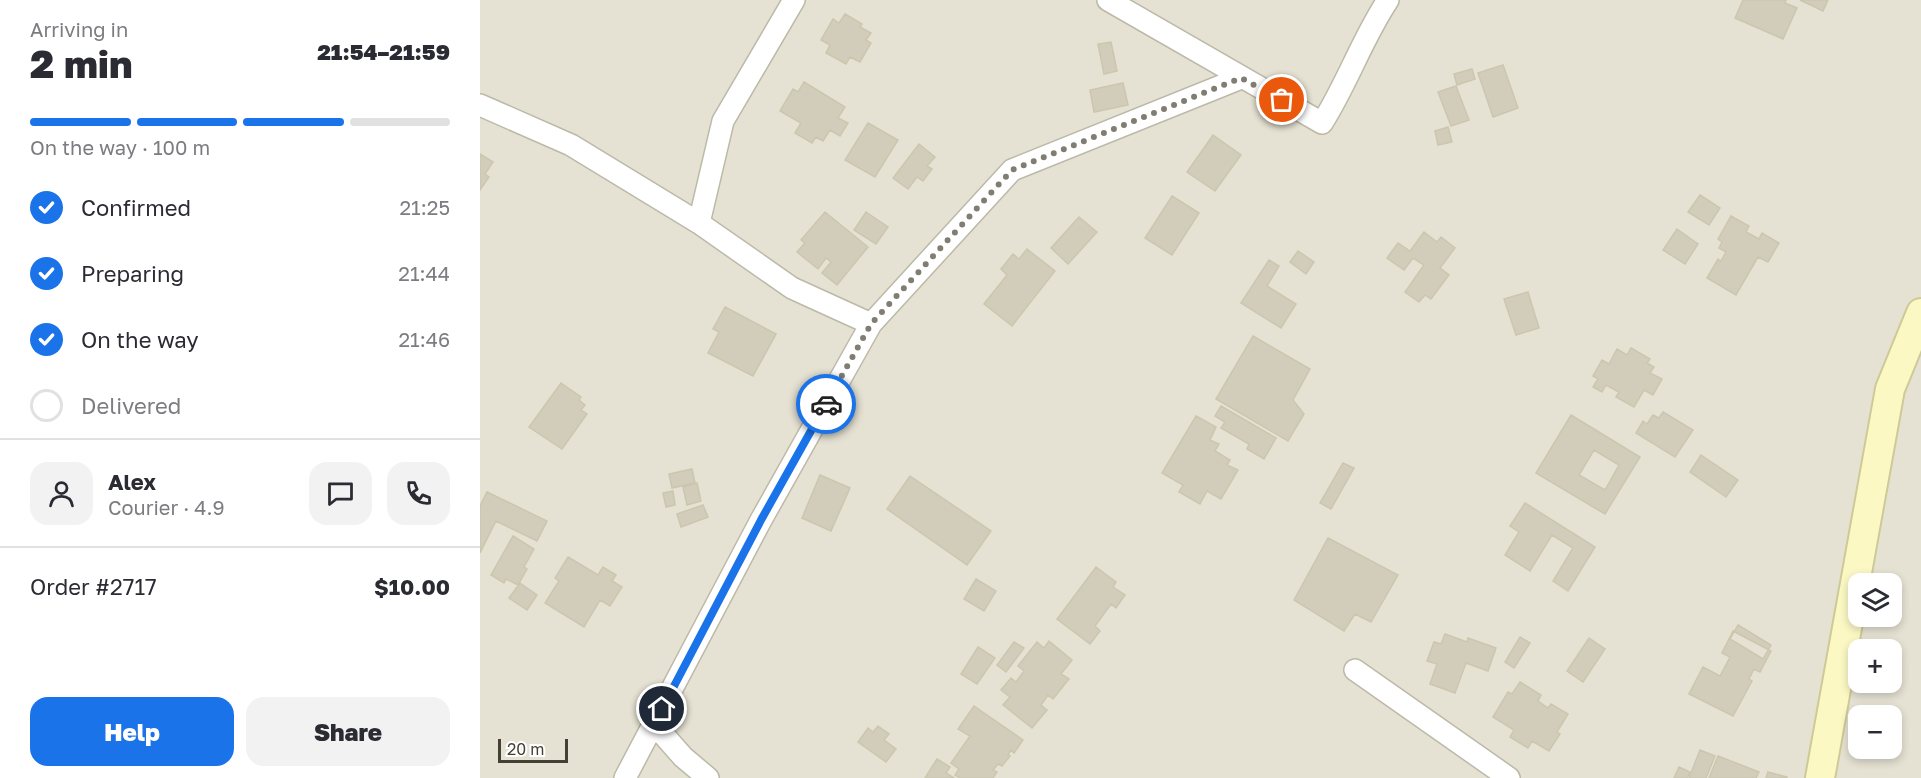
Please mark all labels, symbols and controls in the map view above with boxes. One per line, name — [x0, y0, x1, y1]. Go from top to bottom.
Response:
text: Arriving in — [30, 17, 128, 41]
text: 21:54–21:59 — [317, 38, 450, 65]
text: 2 min — [30, 40, 133, 87]
pin — [1256, 74, 1307, 125]
icon: bag — [1265, 83, 1298, 116]
text: On the way · 100 m — [30, 135, 210, 159]
icon: check — [30, 191, 63, 224]
text: Confirmed — [81, 194, 191, 221]
text: 21:25 — [400, 195, 450, 219]
icon: check — [30, 257, 63, 290]
text: Preparing — [81, 260, 184, 287]
text: 21:44 — [398, 261, 450, 285]
icon: check — [30, 323, 63, 356]
text: On the way — [81, 326, 199, 353]
text: 21:46 — [398, 327, 450, 351]
courier — [796, 374, 856, 434]
icon: car — [810, 388, 843, 421]
text: Delivered — [81, 392, 181, 419]
button: person — [30, 462, 93, 525]
button: chat — [309, 462, 372, 525]
button: phone — [387, 462, 450, 525]
text: Alex — [108, 468, 156, 495]
text: Courier · 4.9 — [108, 495, 225, 519]
text: Order #2717 — [30, 573, 157, 600]
text: $10.00 — [374, 573, 450, 600]
map controls — [1848, 573, 1902, 759]
button: layers — [1848, 573, 1902, 627]
button: + — [1848, 639, 1902, 693]
pin — [636, 683, 687, 734]
icon: home — [645, 692, 678, 725]
button: Help — [30, 697, 234, 766]
button: Share — [246, 697, 450, 766]
button: − — [1848, 705, 1902, 759]
scale bar — [498, 736, 568, 764]
text: 20 m — [507, 739, 544, 759]

